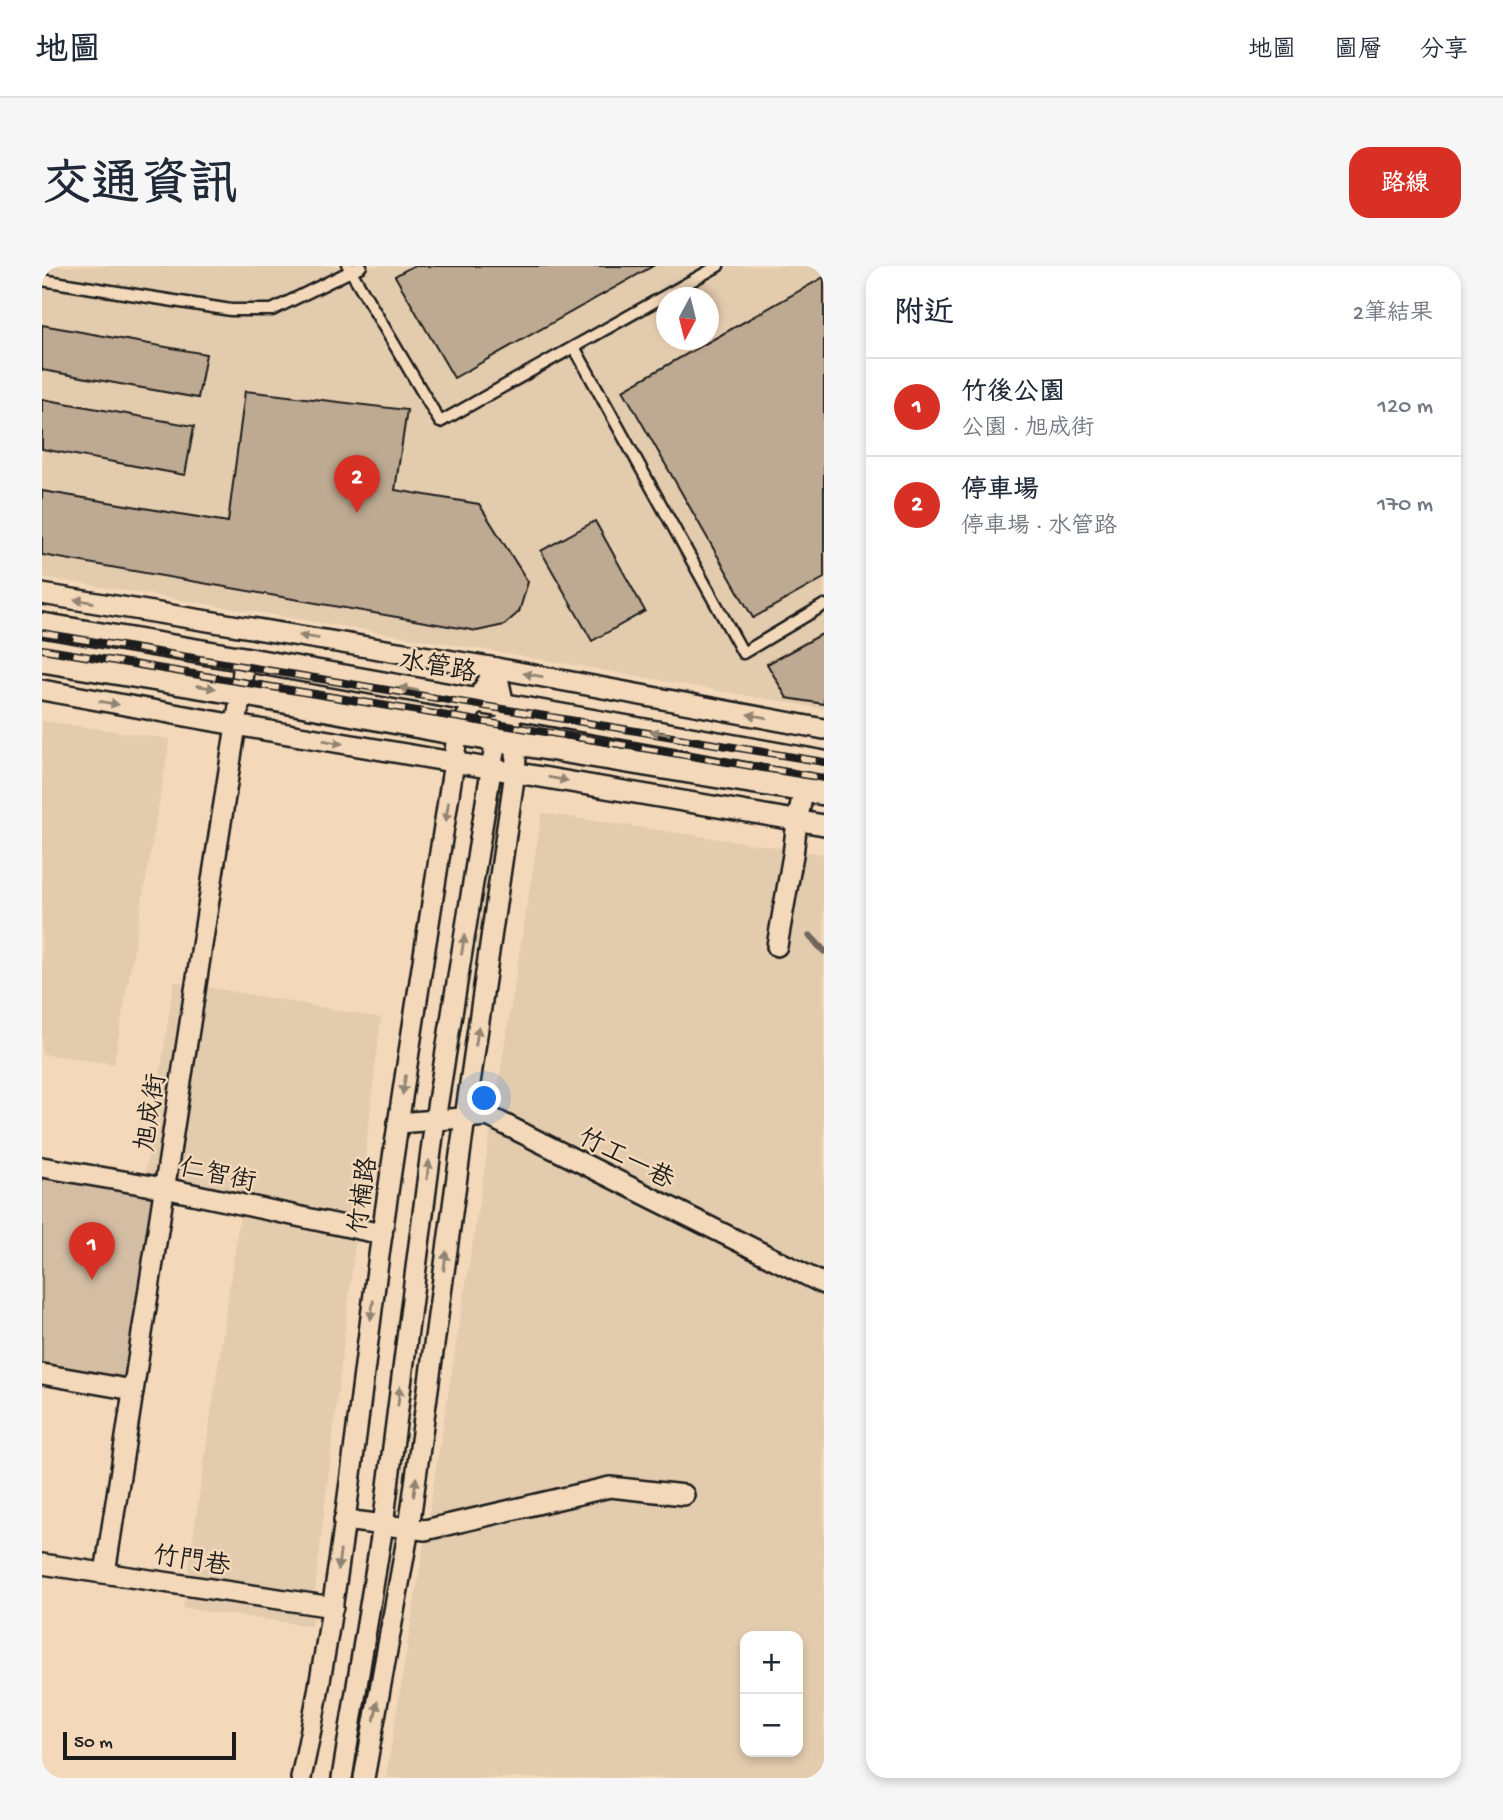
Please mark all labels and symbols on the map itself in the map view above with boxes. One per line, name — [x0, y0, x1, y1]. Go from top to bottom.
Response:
north arrow — [656, 287, 719, 350]
pin: 2 — [334, 455, 380, 513]
one-way arrow — [73, 595, 95, 606]
one-way arrow — [298, 631, 320, 642]
street label: 水管路 — [396, 645, 479, 691]
one-way arrow — [522, 669, 544, 680]
one-way arrow — [195, 682, 217, 693]
one-way arrow — [398, 683, 420, 694]
one-way arrow — [98, 697, 120, 708]
one-way arrow — [746, 711, 768, 722]
one-way arrow — [649, 728, 671, 739]
one-way arrow — [322, 737, 344, 748]
one-way arrow — [547, 774, 569, 785]
one-way arrow — [441, 801, 452, 823]
one-way arrow — [458, 934, 469, 956]
one-way arrow — [471, 1025, 482, 1047]
street label: 旭成街 — [130, 1071, 175, 1154]
one-way arrow — [398, 1074, 409, 1096]
your location — [467, 1081, 501, 1115]
street label: 竹工一巷 — [572, 1122, 679, 1198]
street label: 仁智街 — [176, 1153, 259, 1201]
street label: 竹楠路 — [343, 1155, 386, 1236]
one-way arrow — [423, 1159, 434, 1181]
pin: 1 — [69, 1222, 115, 1280]
one-way arrow — [440, 1250, 451, 1272]
one-way arrow — [366, 1299, 377, 1321]
one-way arrow — [394, 1384, 405, 1406]
one-way arrow — [410, 1476, 421, 1498]
street label: 竹門巷 — [150, 1540, 233, 1585]
one-way arrow — [333, 1549, 344, 1571]
one-way arrow — [371, 1700, 382, 1722]
scale bar — [63, 1729, 236, 1761]

